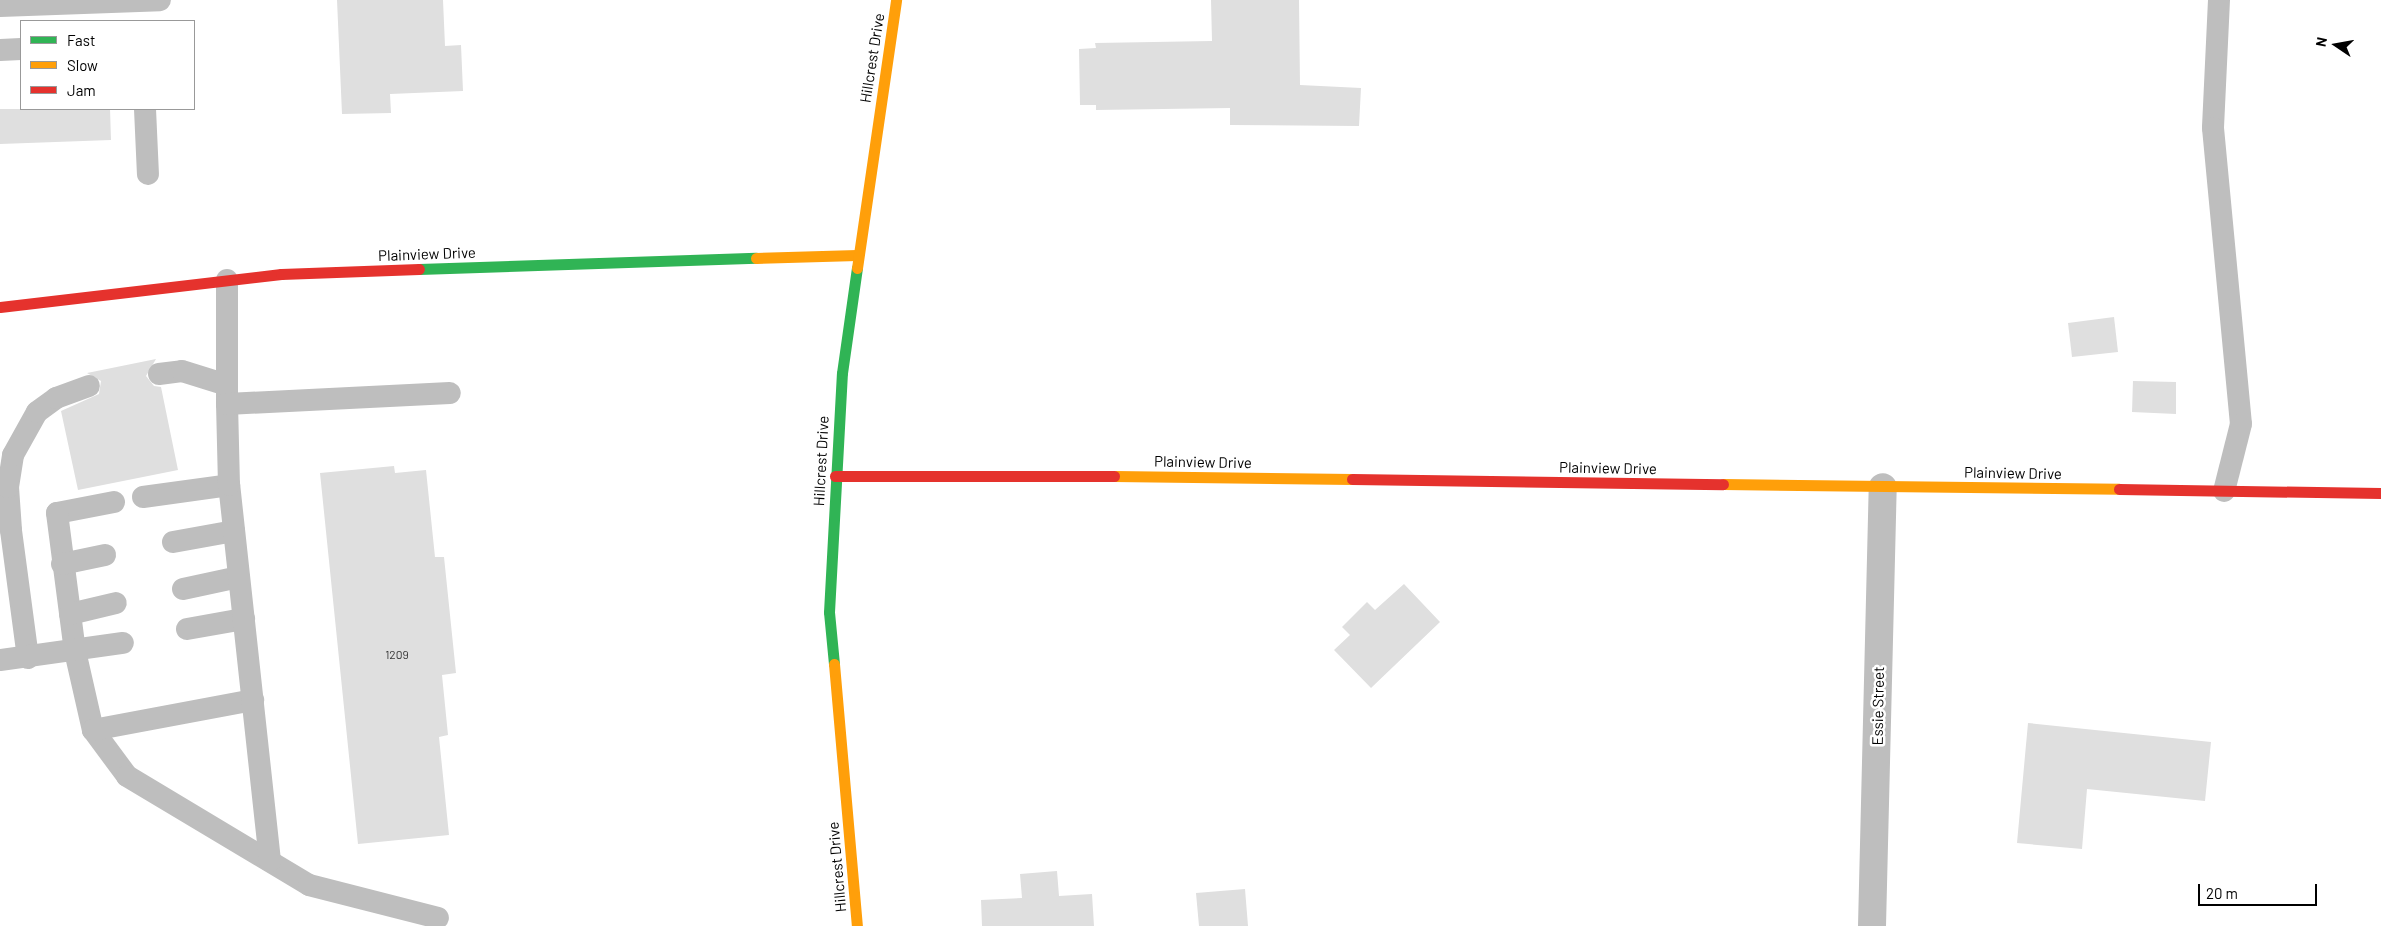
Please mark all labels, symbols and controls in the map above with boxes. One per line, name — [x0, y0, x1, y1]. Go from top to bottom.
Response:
street label: Hillcrest Drive — [856, 12, 888, 104]
legend — [20, 20, 195, 110]
north arrow — [2311, 20, 2361, 70]
text: Fast — [67, 31, 95, 49]
text: N — [2312, 35, 2330, 48]
text: Slow — [67, 56, 98, 74]
text: Jam — [67, 81, 96, 99]
street label: Plainview Drive — [378, 243, 476, 265]
street label: Hillcrest Drive — [810, 415, 832, 507]
street label: Plainview Drive — [1154, 452, 1252, 472]
street label: Plainview Drive — [1559, 458, 1657, 478]
street label: Plainview Drive — [1964, 463, 2062, 483]
house number: 1209 — [385, 648, 409, 662]
street label: Essie Street — [1868, 666, 1888, 746]
street label: Hillcrest Drive — [824, 821, 850, 913]
scale bar — [2201, 874, 2320, 906]
text: 20 m — [2206, 884, 2238, 902]

